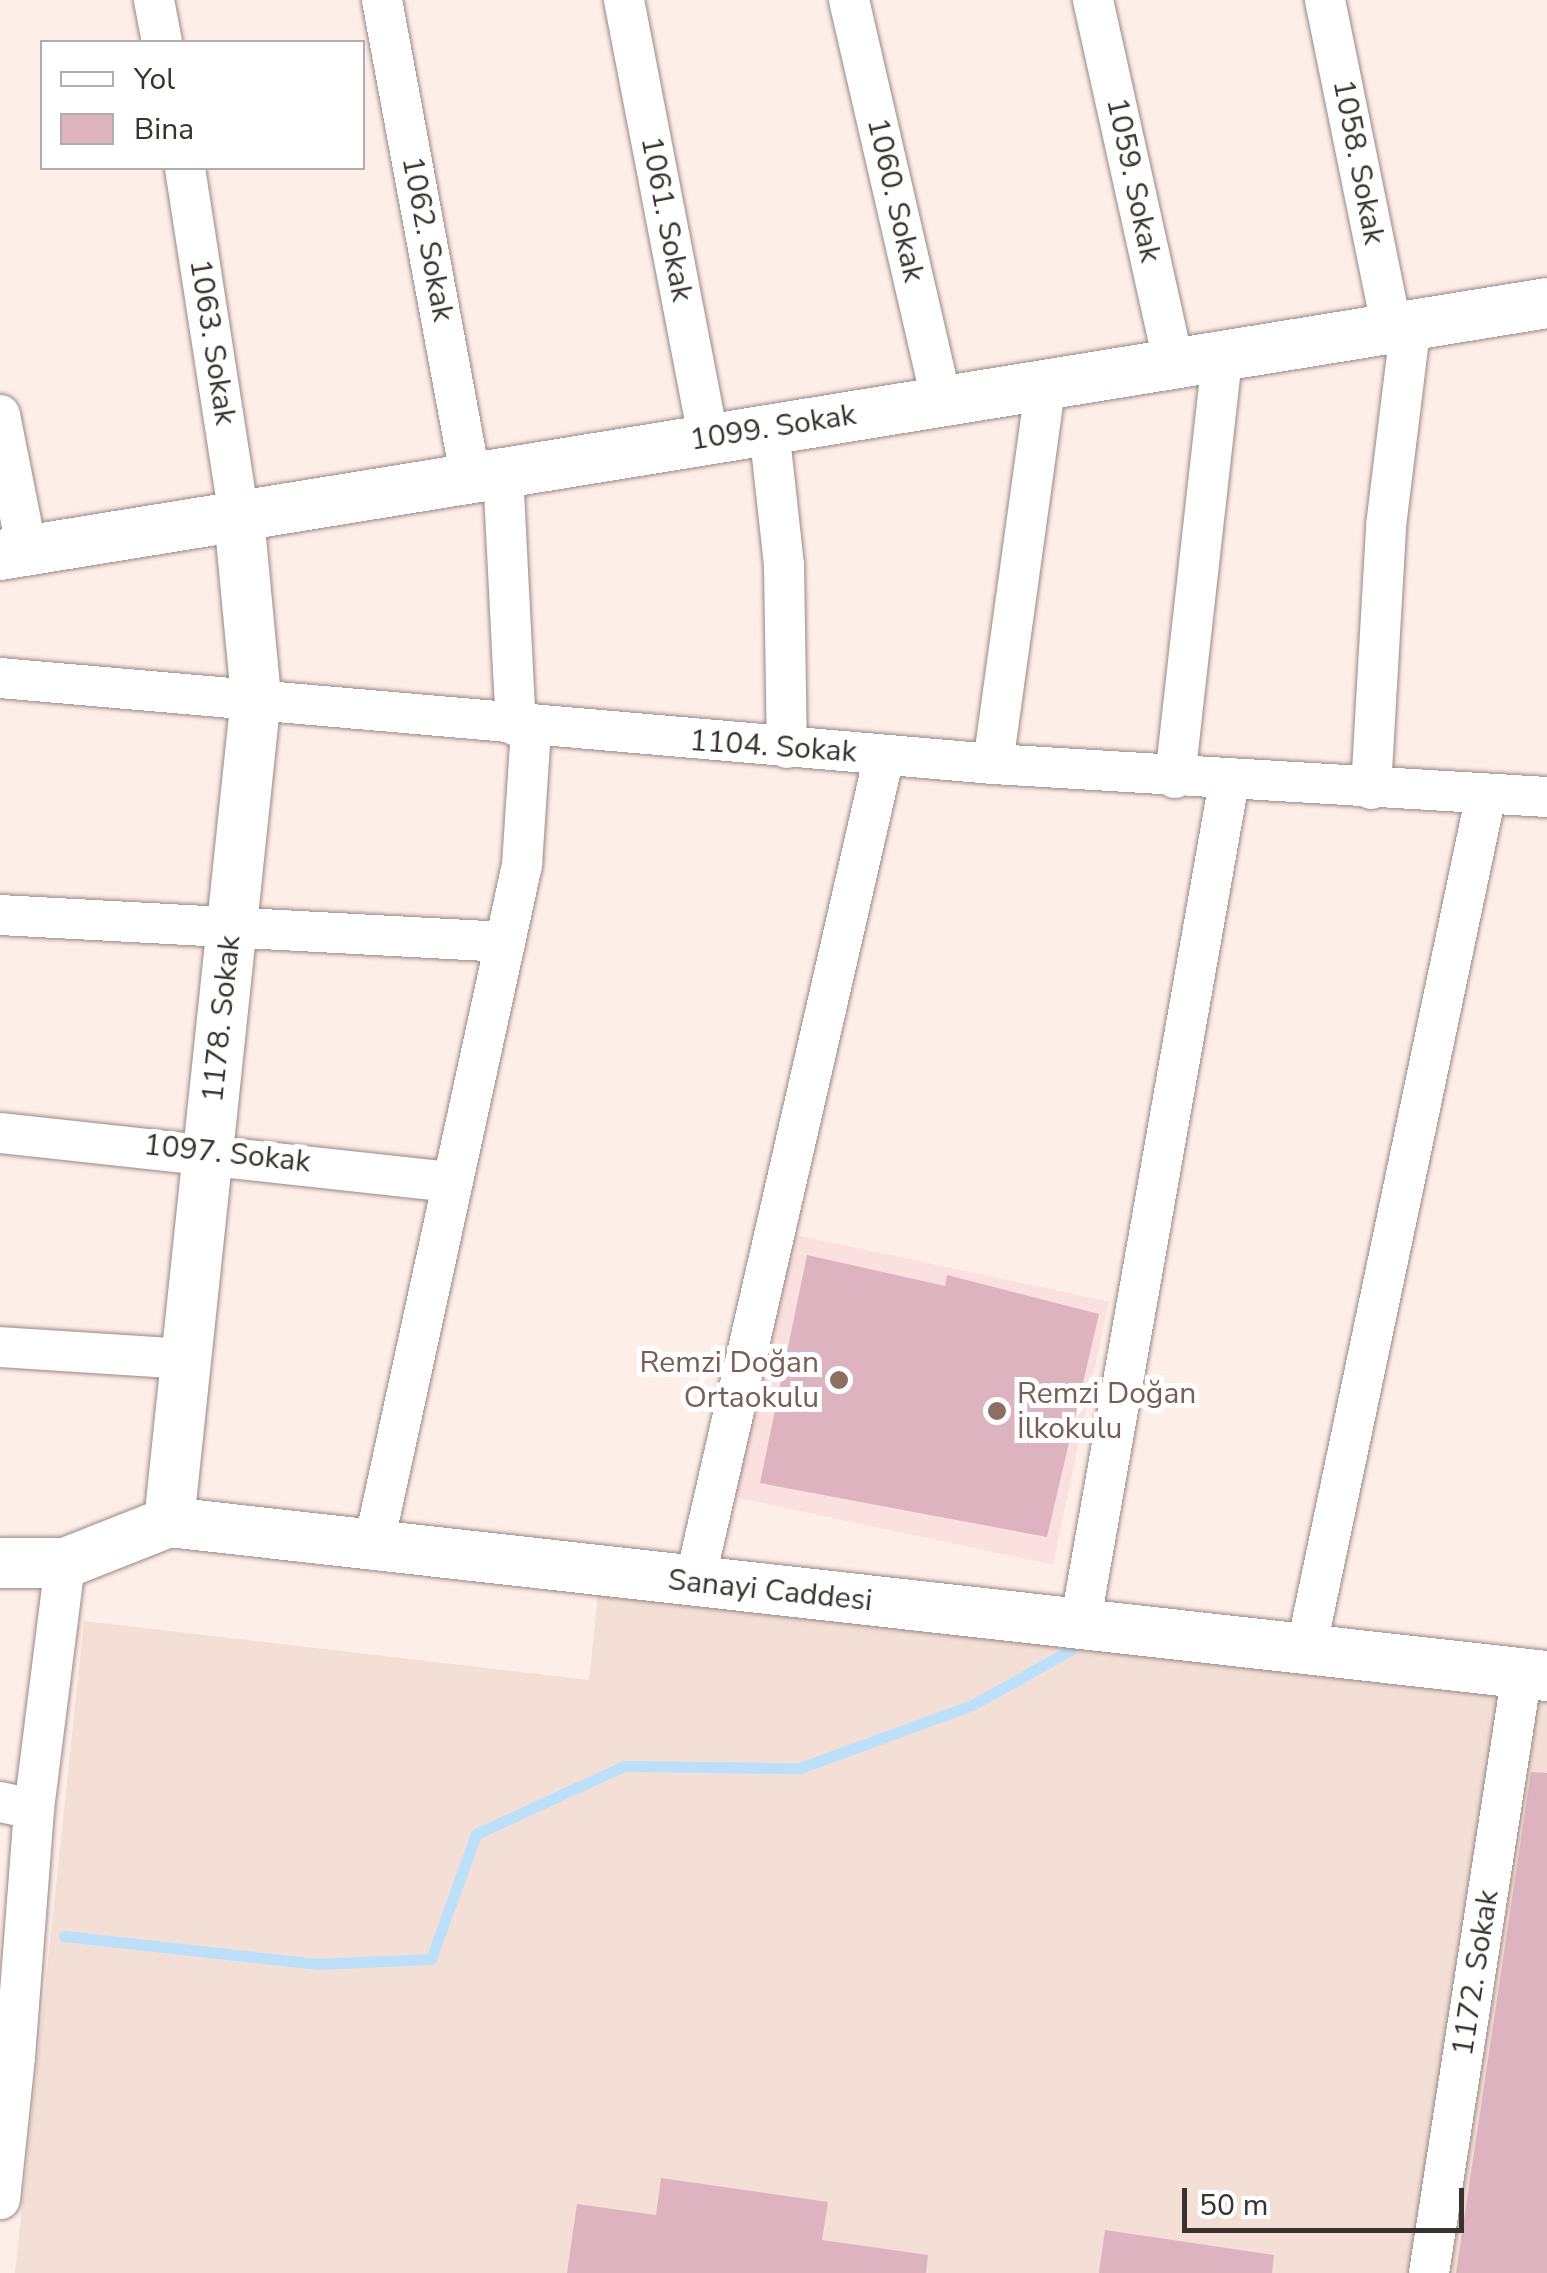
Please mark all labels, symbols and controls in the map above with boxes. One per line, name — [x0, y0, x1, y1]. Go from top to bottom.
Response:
legend — [40, 40, 365, 170]
text: Yol — [134, 59, 175, 100]
street label: 1058. Sokak — [1324, 76, 1392, 248]
street label: 1059. Sokak — [1098, 94, 1168, 266]
text: Bina — [134, 109, 194, 150]
street label: 1060. Sokak — [859, 114, 931, 286]
street label: 1061. Sokak — [632, 133, 700, 305]
street label: 1062. Sokak — [393, 153, 461, 325]
street label: 1063. Sokak — [181, 256, 243, 428]
street label: 1099. Sokak — [687, 397, 859, 459]
street label: 1104. Sokak — [688, 723, 858, 771]
street label: 1178. Sokak — [195, 934, 249, 1104]
street label: 1097. Sokak — [142, 1127, 312, 1181]
place label: Remzi Doğan Ortaokulu — [640, 1345, 819, 1416]
marker: Remzi Doğan Ortaokulu — [828, 1369, 850, 1391]
place label: Remzi Doğan İlkokulu — [1017, 1376, 1196, 1446]
marker: Remzi Doğan İlkokulu — [986, 1400, 1008, 1422]
street label: Sanayi Caddesi — [666, 1562, 874, 1620]
street label: 1172. Sokak — [1445, 1887, 1507, 2059]
scale bar — [1187, 2168, 1470, 2230]
text: 50 m — [1199, 2185, 1268, 2226]

